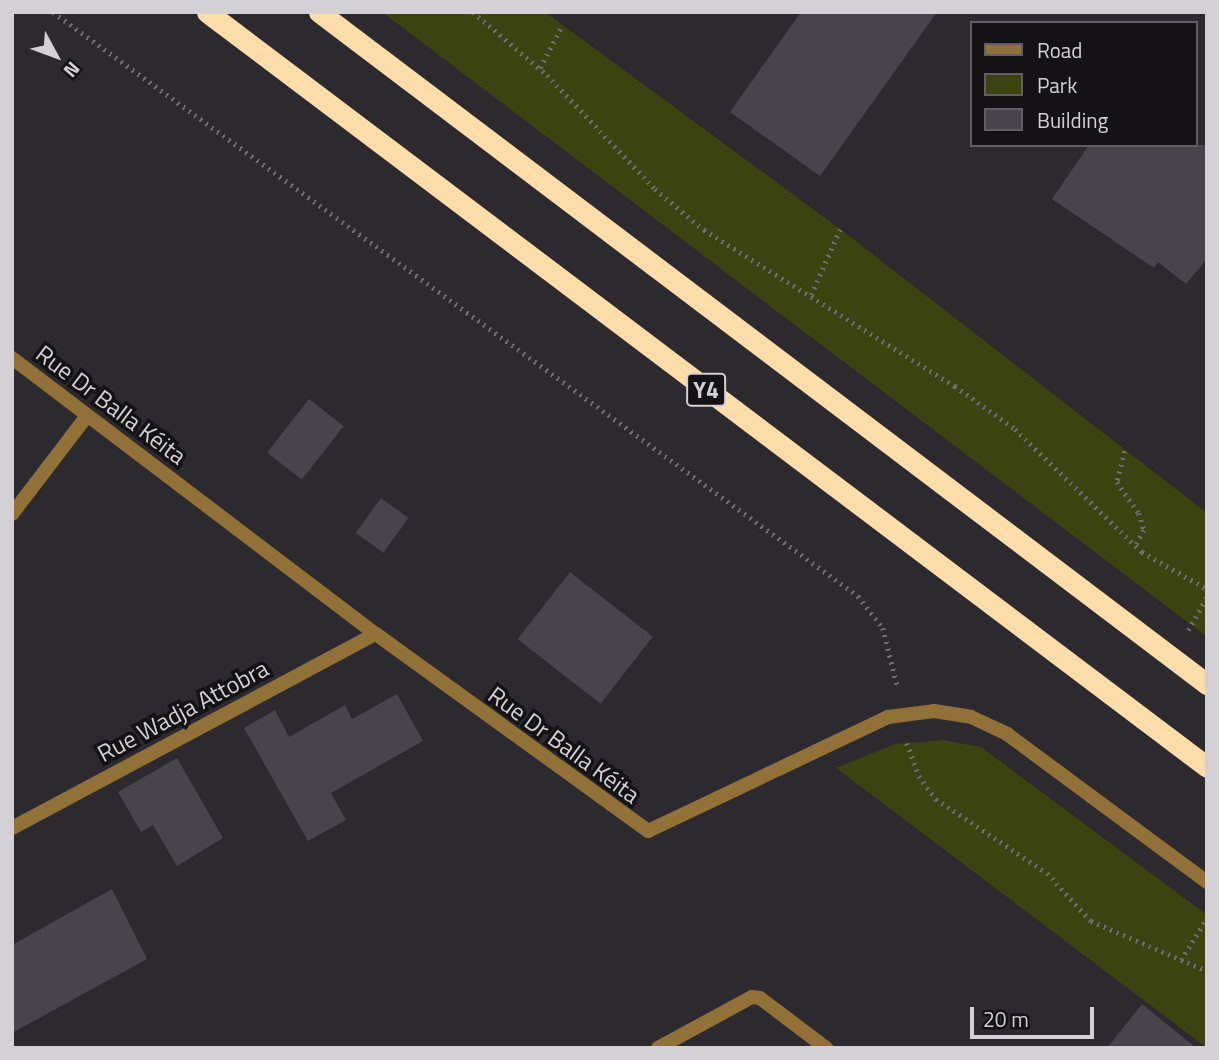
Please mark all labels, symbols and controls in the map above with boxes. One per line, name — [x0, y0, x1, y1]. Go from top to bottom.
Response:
north arrow — [21, 21, 91, 91]
legend — [970, 21, 1198, 147]
text: Road — [1037, 34, 1082, 66]
text: N — [57, 56, 87, 85]
text: Park — [1037, 69, 1077, 101]
text: Building — [1037, 104, 1108, 136]
street label: Rue Dr Balla Kéita — [30, 339, 192, 471]
road number: Y4 — [685, 370, 727, 410]
street label: Rue Wadja Attobra — [93, 654, 273, 768]
street label: Rue Dr Balla Kéita — [483, 680, 645, 810]
scale bar — [974, 993, 1098, 1038]
text: 20 m — [983, 1003, 1029, 1035]

